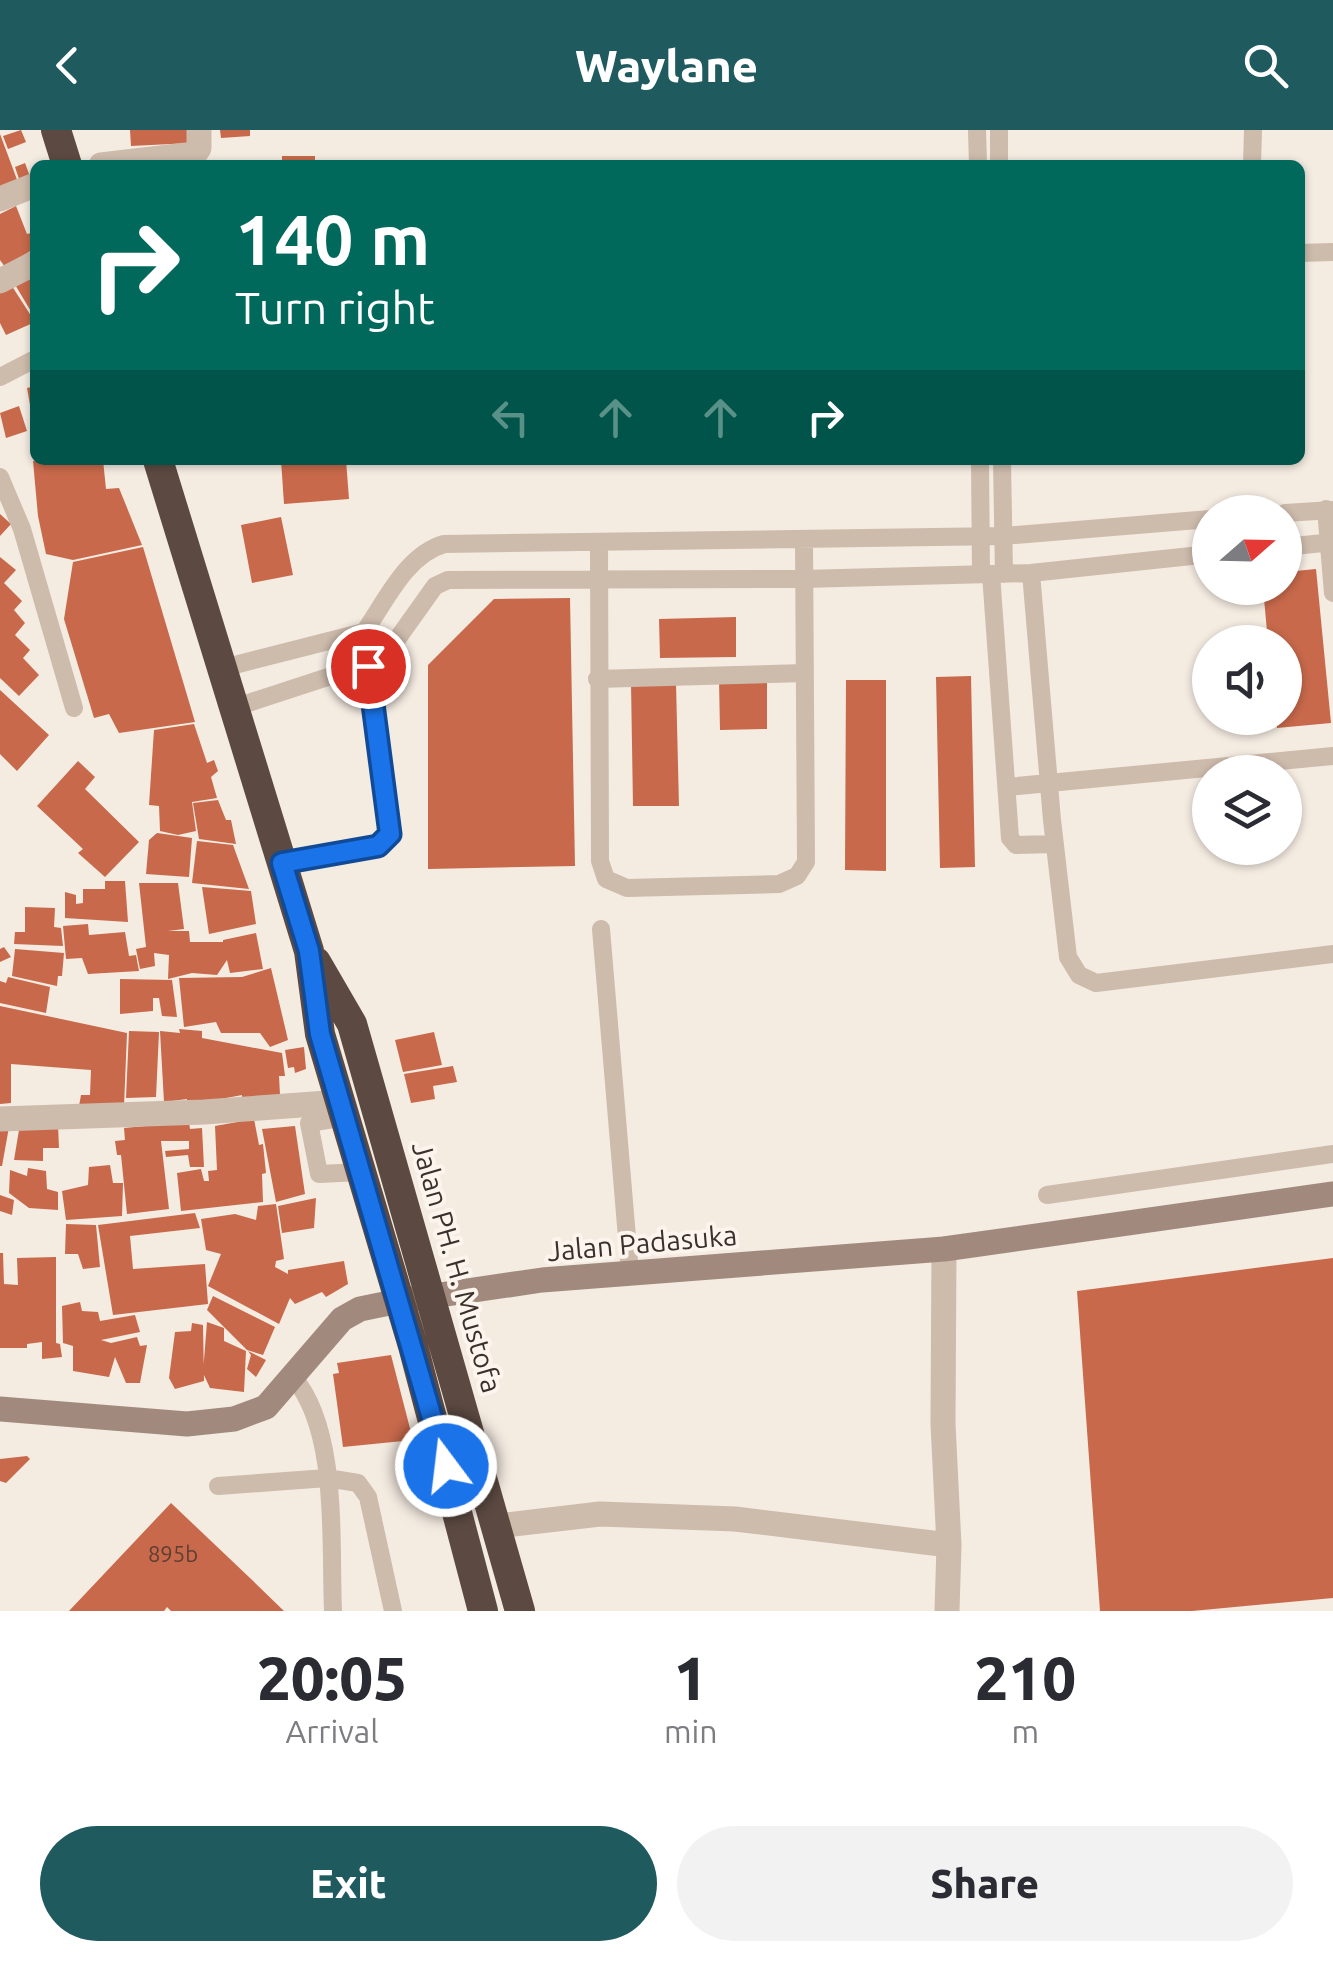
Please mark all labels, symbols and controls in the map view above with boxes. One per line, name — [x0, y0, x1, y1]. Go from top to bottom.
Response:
icon: back — [40, 38, 95, 93]
icon: search — [1238, 38, 1293, 93]
text: Waylane — [575, 40, 758, 91]
icon: right — [70, 200, 200, 330]
text: 140 m — [235, 200, 430, 278]
text: Turn right — [235, 282, 435, 333]
icon: left — [483, 390, 538, 445]
icon: ahead — [588, 390, 643, 445]
icon: ahead — [693, 390, 748, 445]
icon: right — [798, 390, 853, 445]
north arrow — [1192, 495, 1302, 605]
map controls — [1192, 495, 1302, 865]
pin — [326, 624, 411, 709]
button: sound — [1192, 625, 1302, 735]
icon: arrive — [341, 639, 396, 694]
button: layers — [1192, 755, 1302, 865]
street label: Jalan PH. H. Mustofa — [407, 1138, 508, 1396]
street label: Jalan Padasuka — [546, 1219, 738, 1266]
position arrow — [394, 1414, 498, 1518]
house number: 895b — [148, 1541, 198, 1566]
text: 20:05 — [257, 1644, 407, 1711]
text: 1 — [674, 1644, 708, 1711]
text: 210 — [975, 1644, 1076, 1711]
text: Arrival — [285, 1713, 379, 1749]
text: min — [664, 1713, 718, 1749]
text: m — [1011, 1713, 1039, 1749]
button: Exit — [40, 1826, 657, 1941]
button: Share — [677, 1826, 1293, 1941]

